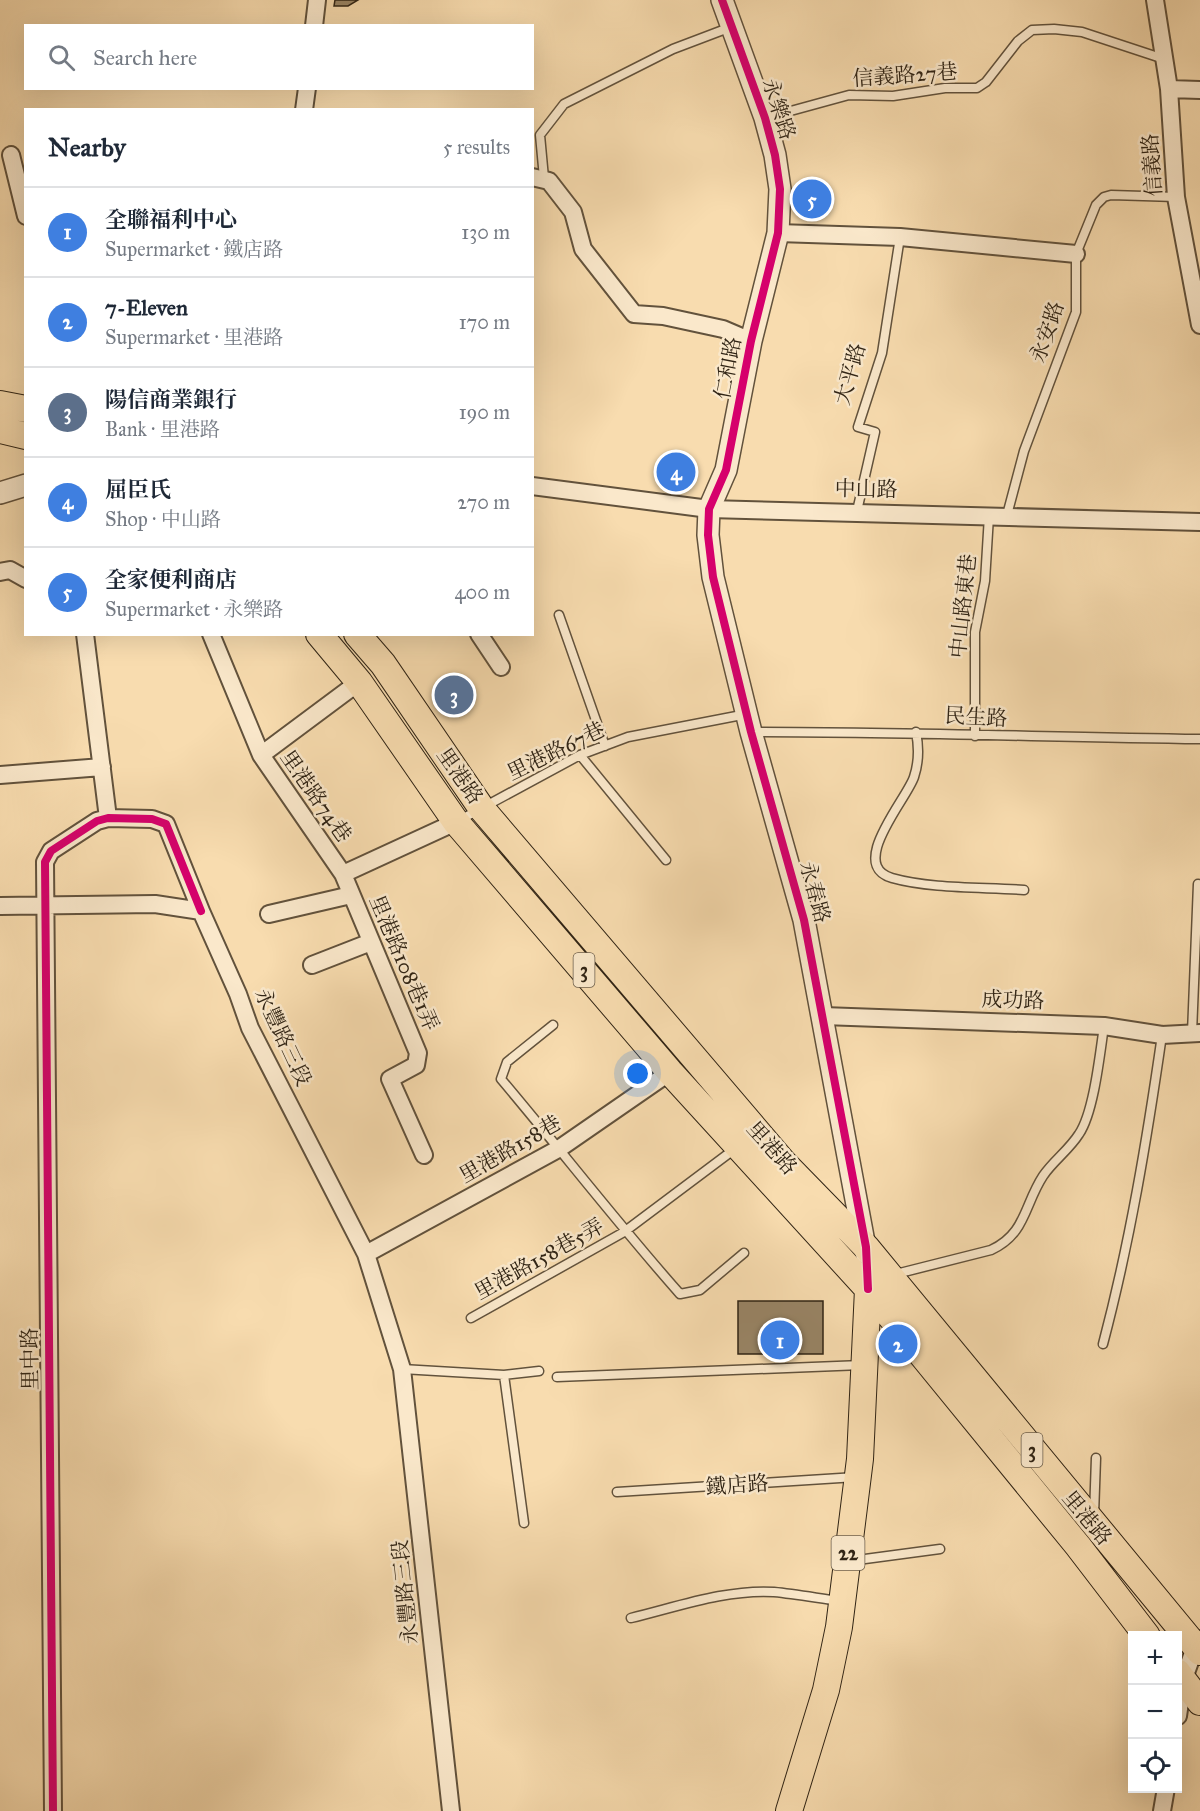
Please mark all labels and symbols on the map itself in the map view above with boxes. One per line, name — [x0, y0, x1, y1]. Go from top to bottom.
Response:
street label: 信義路27巷 — [852, 58, 958, 92]
street label: 永樂路 — [757, 75, 801, 143]
street label: 信義路 — [1137, 133, 1167, 197]
pin: 5 — [792, 176, 832, 222]
street label: 永安路 — [1024, 298, 1070, 366]
street label: 仁和路 — [709, 335, 747, 401]
street label: 大平路 — [829, 340, 871, 408]
pin: 4 — [656, 450, 696, 494]
street label: 中山路 — [834, 475, 898, 503]
street label: 中山路東巷 — [945, 552, 981, 660]
pin: 3 — [434, 672, 474, 718]
street label: 民生路 — [944, 702, 1008, 732]
street label: 里港路67巷 — [503, 716, 609, 786]
street label: 里港路 — [431, 743, 489, 809]
street label: 里港路74巷 — [275, 745, 357, 847]
street label: 永春路 — [794, 858, 836, 926]
street label: 里港路108巷1弄 — [364, 891, 444, 1035]
road number: 3 — [574, 953, 594, 987]
street label: 永豐路三段 — [249, 984, 317, 1090]
street label: 成功路 — [981, 986, 1045, 1014]
your location — [623, 1059, 652, 1088]
street label: 里港路158巷 — [455, 1109, 565, 1189]
street label: 里港路 — [741, 1116, 803, 1180]
street label: 里港路158巷5弄 — [470, 1213, 608, 1305]
pin: 1 — [760, 1318, 800, 1362]
pin: 2 — [878, 1322, 918, 1366]
street label: 里中路 — [16, 1327, 44, 1391]
road number: 3 — [1022, 1433, 1042, 1467]
street label: 鐵店路 — [705, 1470, 769, 1500]
street label: 里港路 — [1057, 1486, 1117, 1550]
road number: 22 — [832, 1536, 864, 1570]
street label: 永豐路三段 — [387, 1538, 423, 1646]

